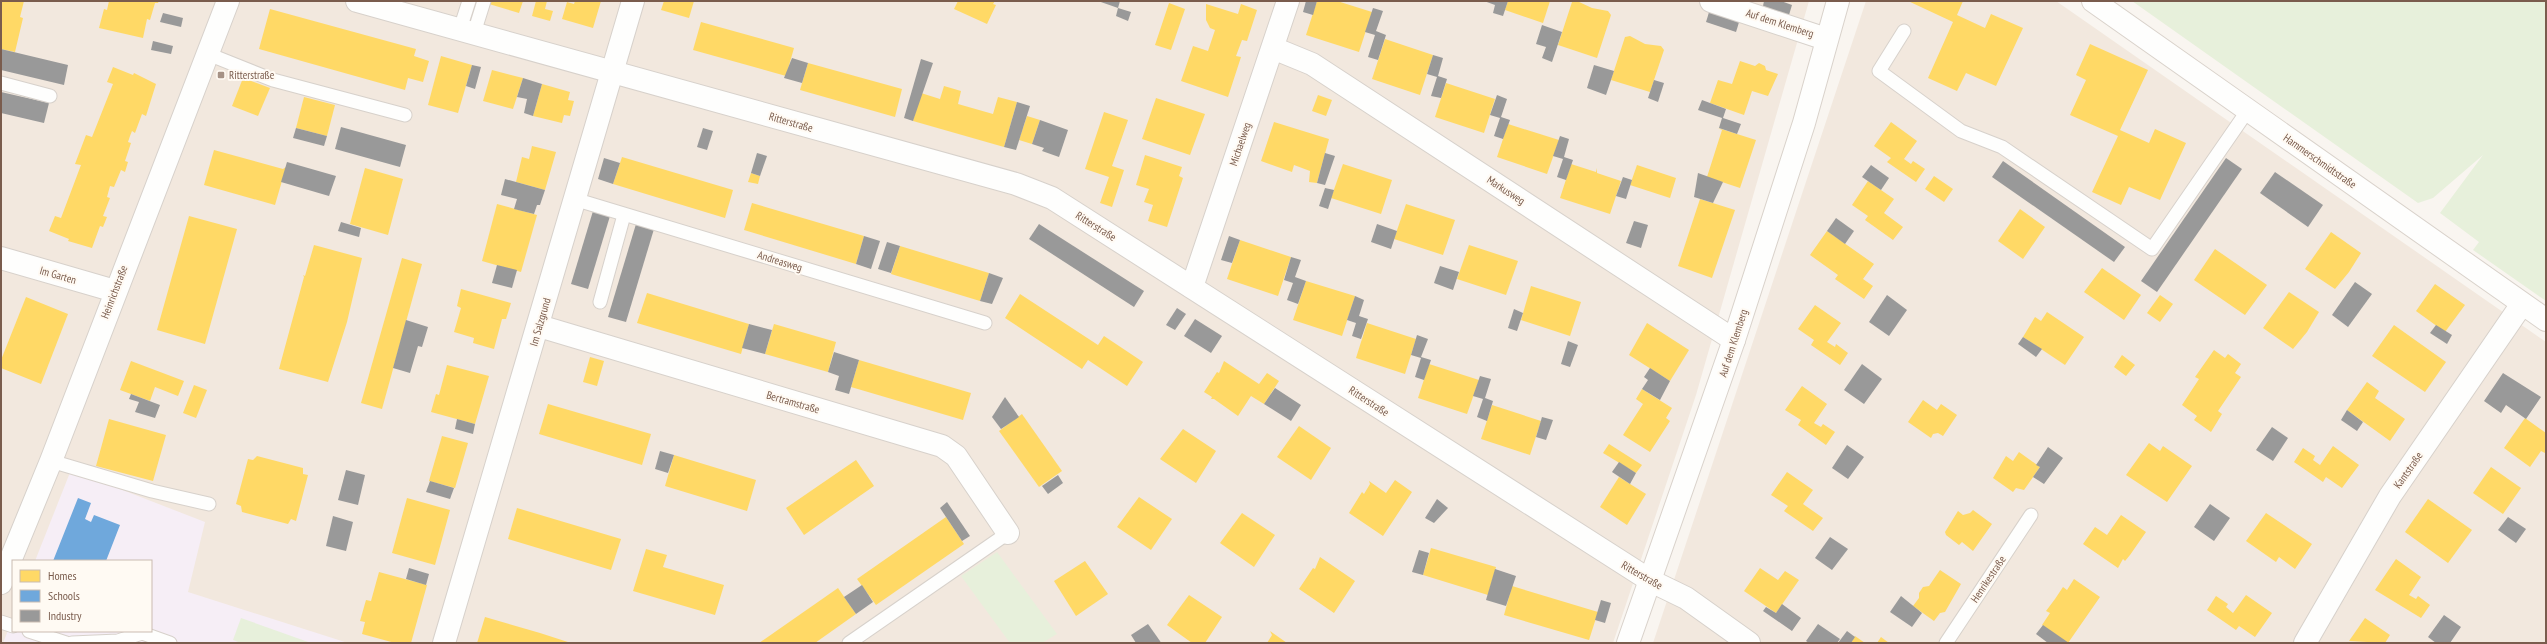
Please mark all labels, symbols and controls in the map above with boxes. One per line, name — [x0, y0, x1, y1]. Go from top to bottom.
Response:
street label: Auf dem Klemberg — [1744, 5, 1816, 41]
place label: Ritterstraße — [229, 68, 275, 82]
marker: Ritterstraße — [216, 70, 226, 80]
street label: Ritterstraße — [767, 109, 815, 135]
street label: Michaelweg — [1226, 120, 1254, 168]
street label: Hammerschmidtstraße — [2281, 131, 2360, 192]
street label: Markusweg — [1484, 172, 1528, 208]
street label: Ritterstraße — [1073, 208, 1119, 244]
street label: Andreasweg — [756, 248, 804, 274]
street label: Im Garten — [38, 263, 78, 287]
street label: Heinrichstraße — [97, 263, 131, 321]
street label: Im Salzgrund — [526, 296, 554, 348]
street label: Auf dem Klemberg — [1715, 307, 1751, 379]
street label: Ritterstraße — [1346, 383, 1392, 419]
street label: Bertramstraße — [765, 388, 822, 416]
street label: Kantstraße — [2390, 449, 2426, 491]
street label: Henrikestraße — [1967, 553, 2009, 605]
street label: Ritterstraße — [1619, 558, 1665, 593]
legend — [12, 560, 152, 632]
text: Homes — [48, 568, 76, 583]
text: Schools — [48, 588, 80, 603]
text: Industry — [48, 608, 82, 623]

